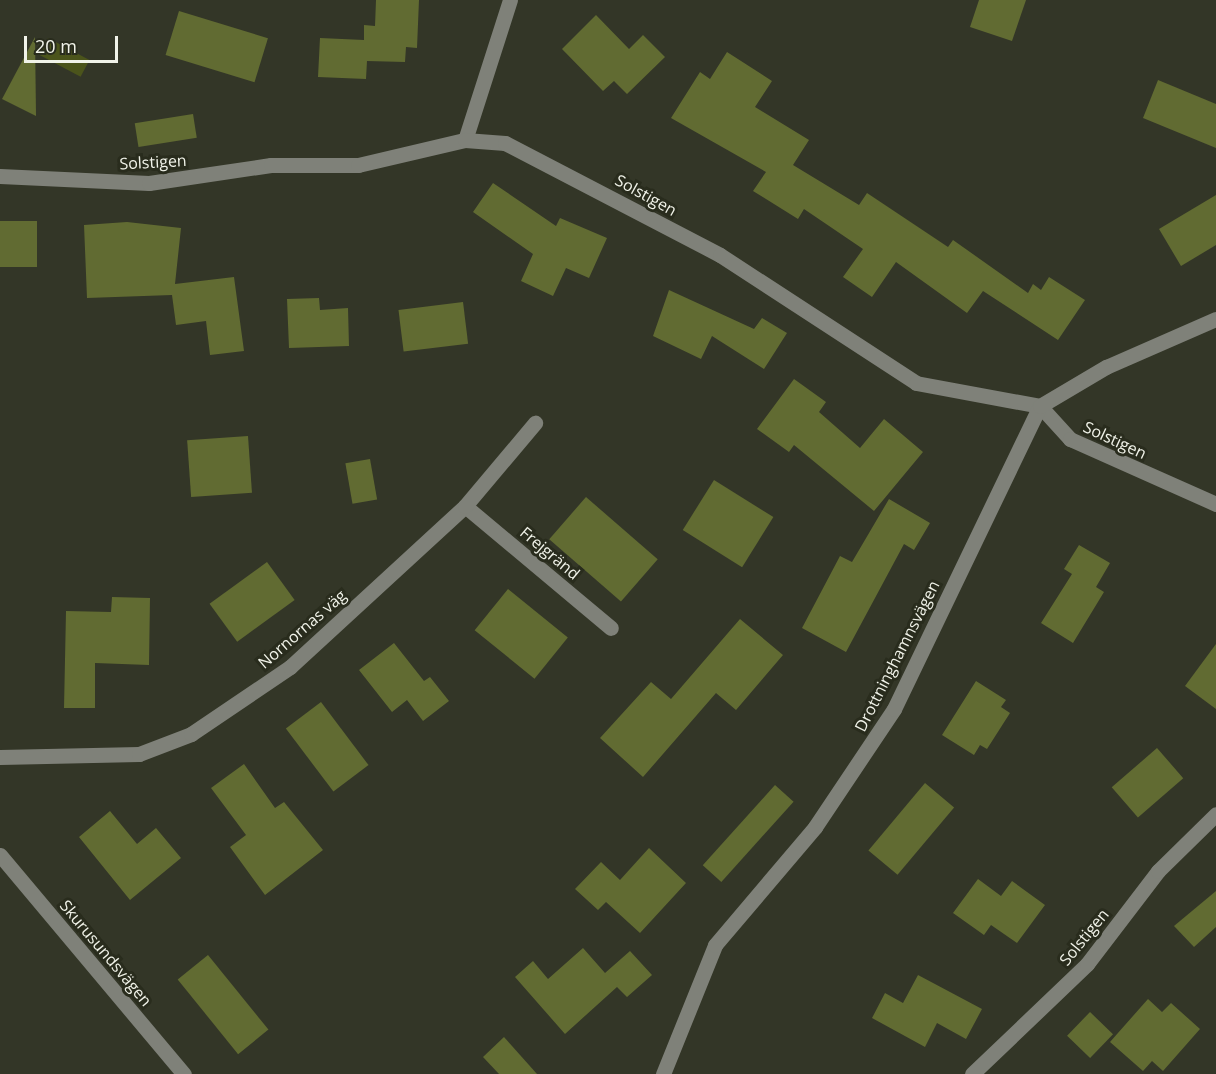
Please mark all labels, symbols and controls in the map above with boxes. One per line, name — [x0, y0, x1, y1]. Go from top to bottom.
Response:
scale bar — [27, 24, 122, 62]
text: 20 m — [35, 34, 77, 58]
street label: Solstigen — [119, 151, 187, 173]
street label: Solstigen — [612, 170, 680, 220]
street label: Solstigen — [1080, 417, 1150, 463]
street label: Frejgränd — [516, 523, 584, 583]
street label: Drottninghamnsvägen — [851, 577, 943, 735]
street label: Nornornas väg — [254, 586, 350, 672]
street label: Skurusundsvägen — [56, 896, 156, 1010]
street label: Solstigen — [1055, 905, 1113, 969]

